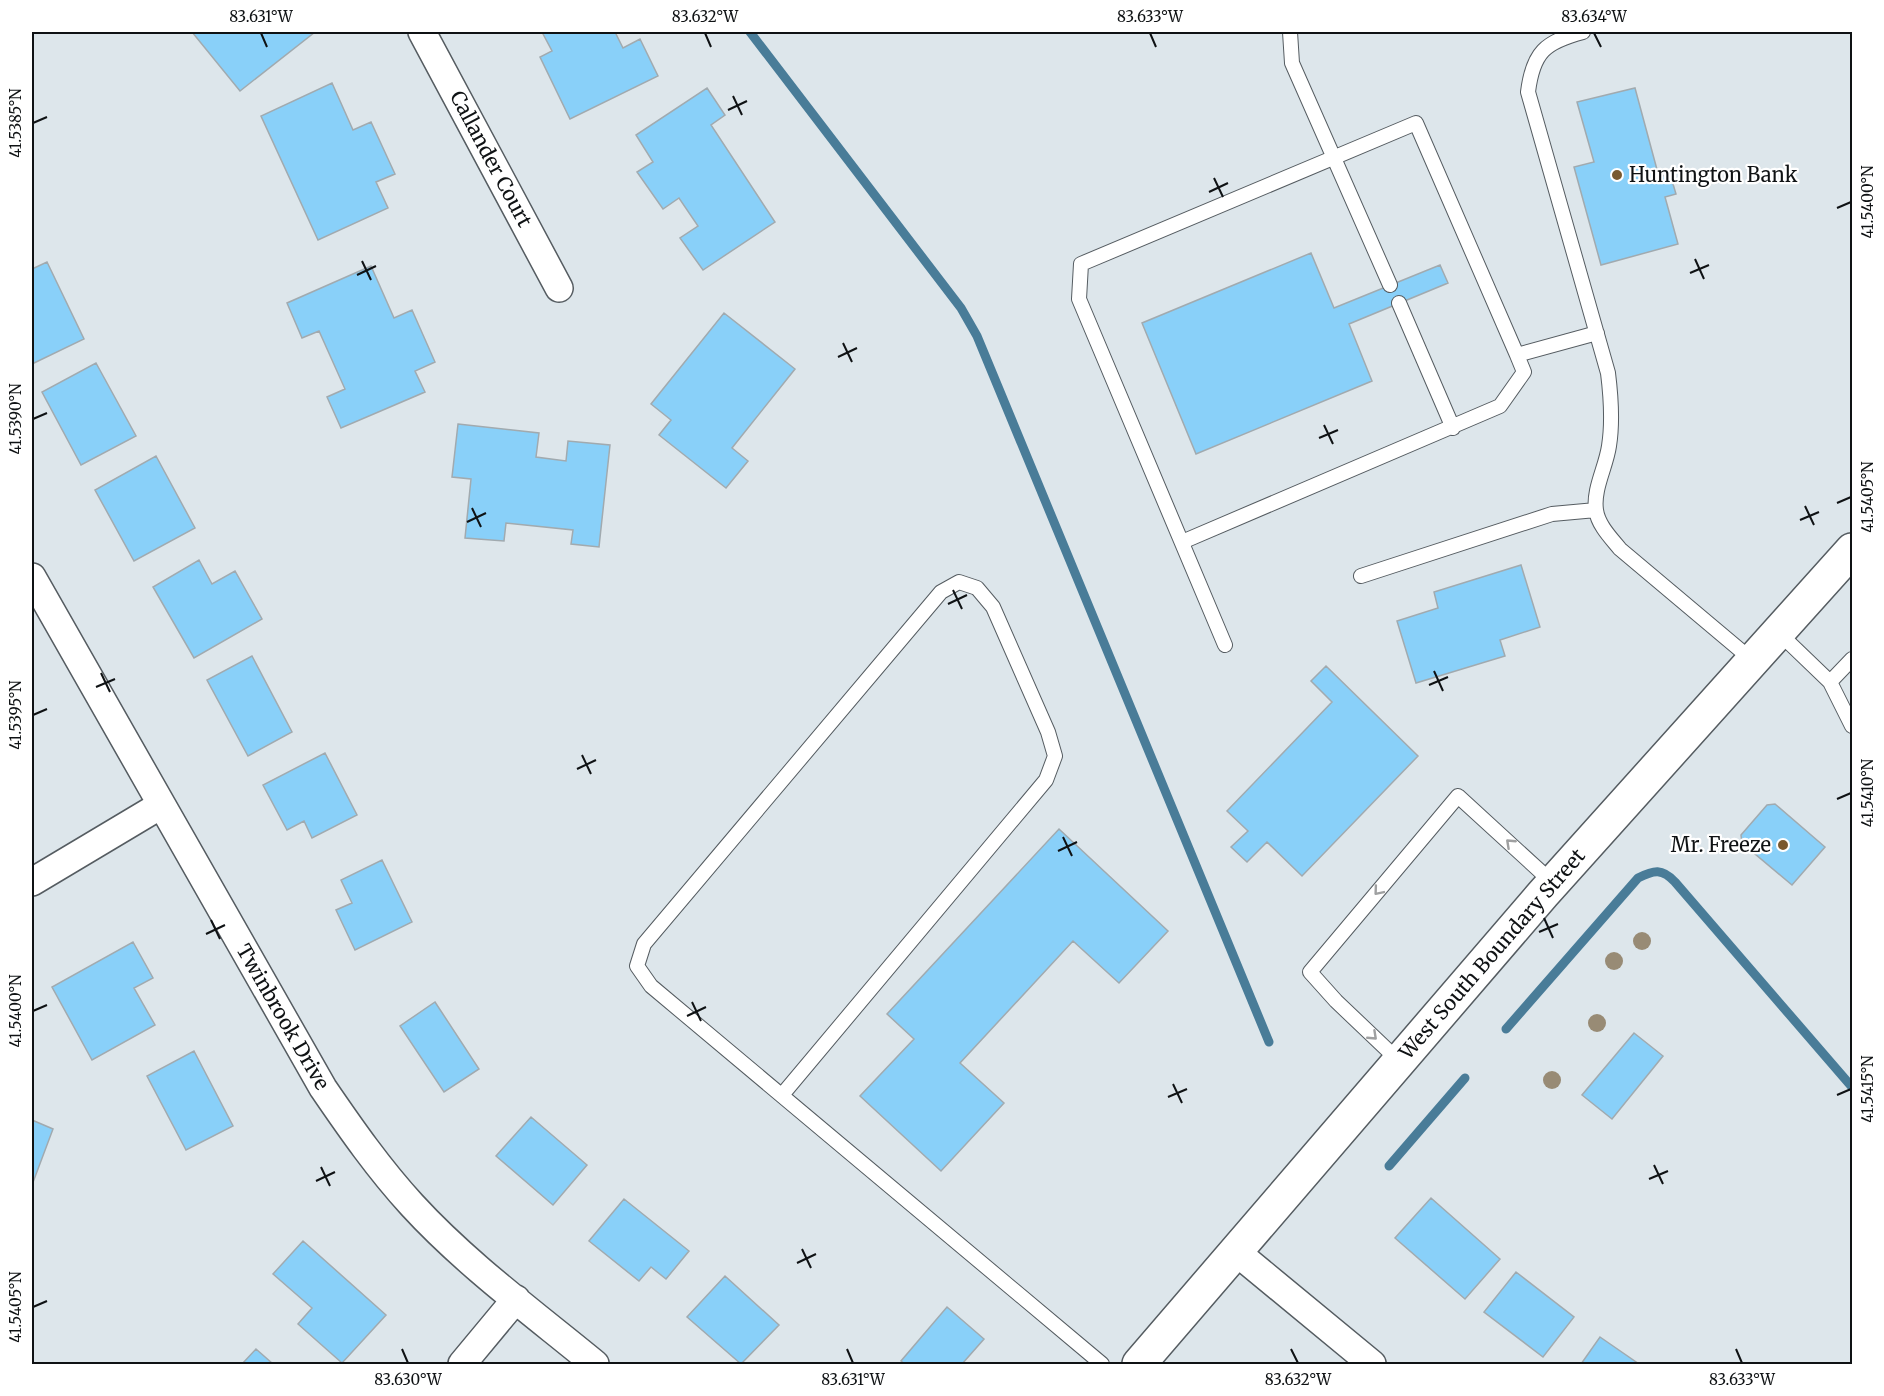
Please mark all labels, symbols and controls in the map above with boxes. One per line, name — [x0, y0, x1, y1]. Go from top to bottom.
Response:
text: 83.631°W — [229, 7, 294, 26]
text: 83.632°W — [672, 7, 739, 26]
text: 83.633°W — [1117, 7, 1184, 26]
text: 83.634°W — [1561, 7, 1628, 26]
street label: Callander Court — [445, 86, 538, 231]
text: 41.5385°N — [6, 88, 25, 158]
place label: Huntington Bank — [1629, 162, 1798, 187]
text: 41.5400°N — [1858, 165, 1877, 239]
marker: Huntington Bank — [1610, 168, 1624, 182]
text: 41.5390°N — [6, 383, 25, 454]
text: 41.5405°N — [1858, 461, 1877, 533]
text: 41.5395°N — [6, 680, 25, 750]
text: 41.5410°N — [1858, 758, 1877, 827]
place label: Mr. Freeze — [1671, 832, 1771, 857]
marker: Mr. Freeze — [1776, 838, 1790, 852]
one-way arrow — [1507, 839, 1517, 850]
street label: West South Boundary Street — [1393, 843, 1590, 1065]
one-way arrow — [1374, 884, 1385, 895]
street label: Twinbrook Drive — [232, 939, 335, 1094]
text: 41.5400°N — [6, 974, 25, 1048]
one-way arrow — [1366, 1029, 1376, 1040]
text: 41.5415°N — [1858, 1055, 1877, 1123]
text: 41.5405°N — [6, 1271, 25, 1343]
text: 83.630°W — [374, 1370, 443, 1389]
text: 83.631°W — [821, 1370, 886, 1389]
text: 83.632°W — [1265, 1370, 1332, 1389]
text: 83.633°W — [1709, 1370, 1776, 1389]

